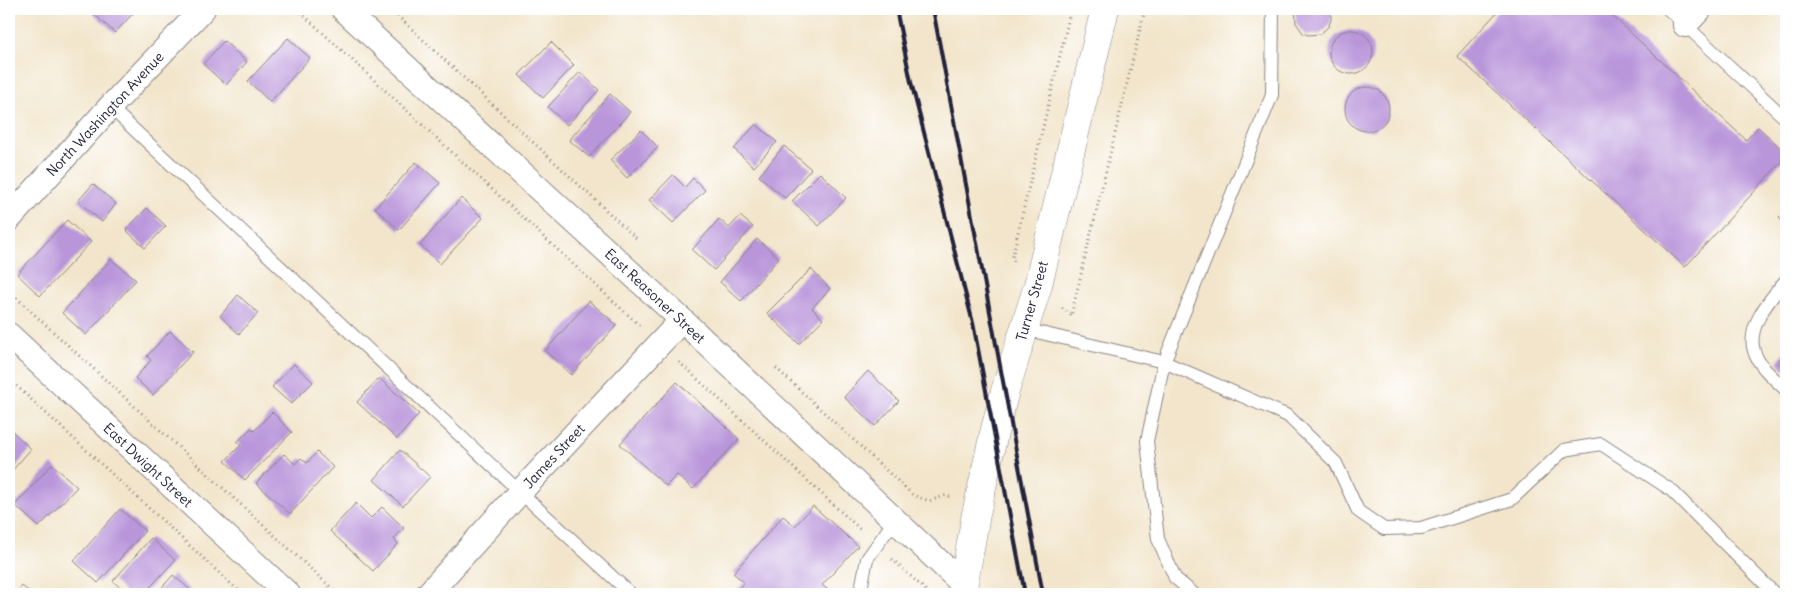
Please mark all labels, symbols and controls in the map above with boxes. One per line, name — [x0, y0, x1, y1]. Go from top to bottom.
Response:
street label: North Washington Avenue — [43, 48, 167, 180]
street label: East Reasoner Street — [601, 245, 709, 347]
street label: Turner Street — [1012, 259, 1052, 343]
street label: East Dwight Street — [100, 419, 197, 511]
street label: James Street — [519, 420, 589, 492]

